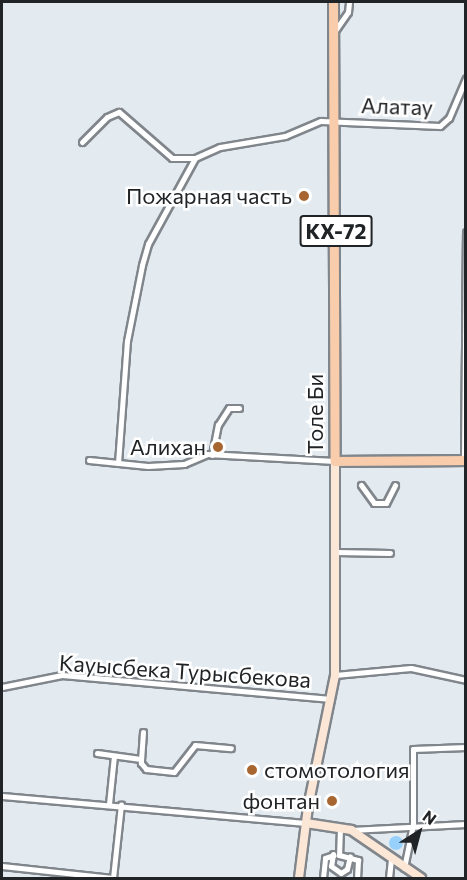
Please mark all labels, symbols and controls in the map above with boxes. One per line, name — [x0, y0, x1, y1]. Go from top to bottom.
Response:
street label: Алатау — [360, 92, 434, 120]
place label: Пожарная часть — [126, 183, 292, 209]
marker: Пожарная часть — [297, 189, 311, 203]
road number: КХ-72 — [298, 213, 374, 249]
street label: Толе Би — [302, 374, 328, 454]
place label: Алихан — [130, 434, 206, 460]
marker: Алихан — [211, 440, 225, 454]
street label: Кауысбека Турысбекова — [58, 649, 312, 693]
place label: стомотология — [264, 757, 410, 783]
marker: стомотология — [245, 763, 259, 777]
place label: фонтан — [243, 788, 320, 814]
marker: фонтан — [325, 794, 339, 808]
north arrow — [389, 802, 449, 862]
text: N — [419, 806, 440, 828]

